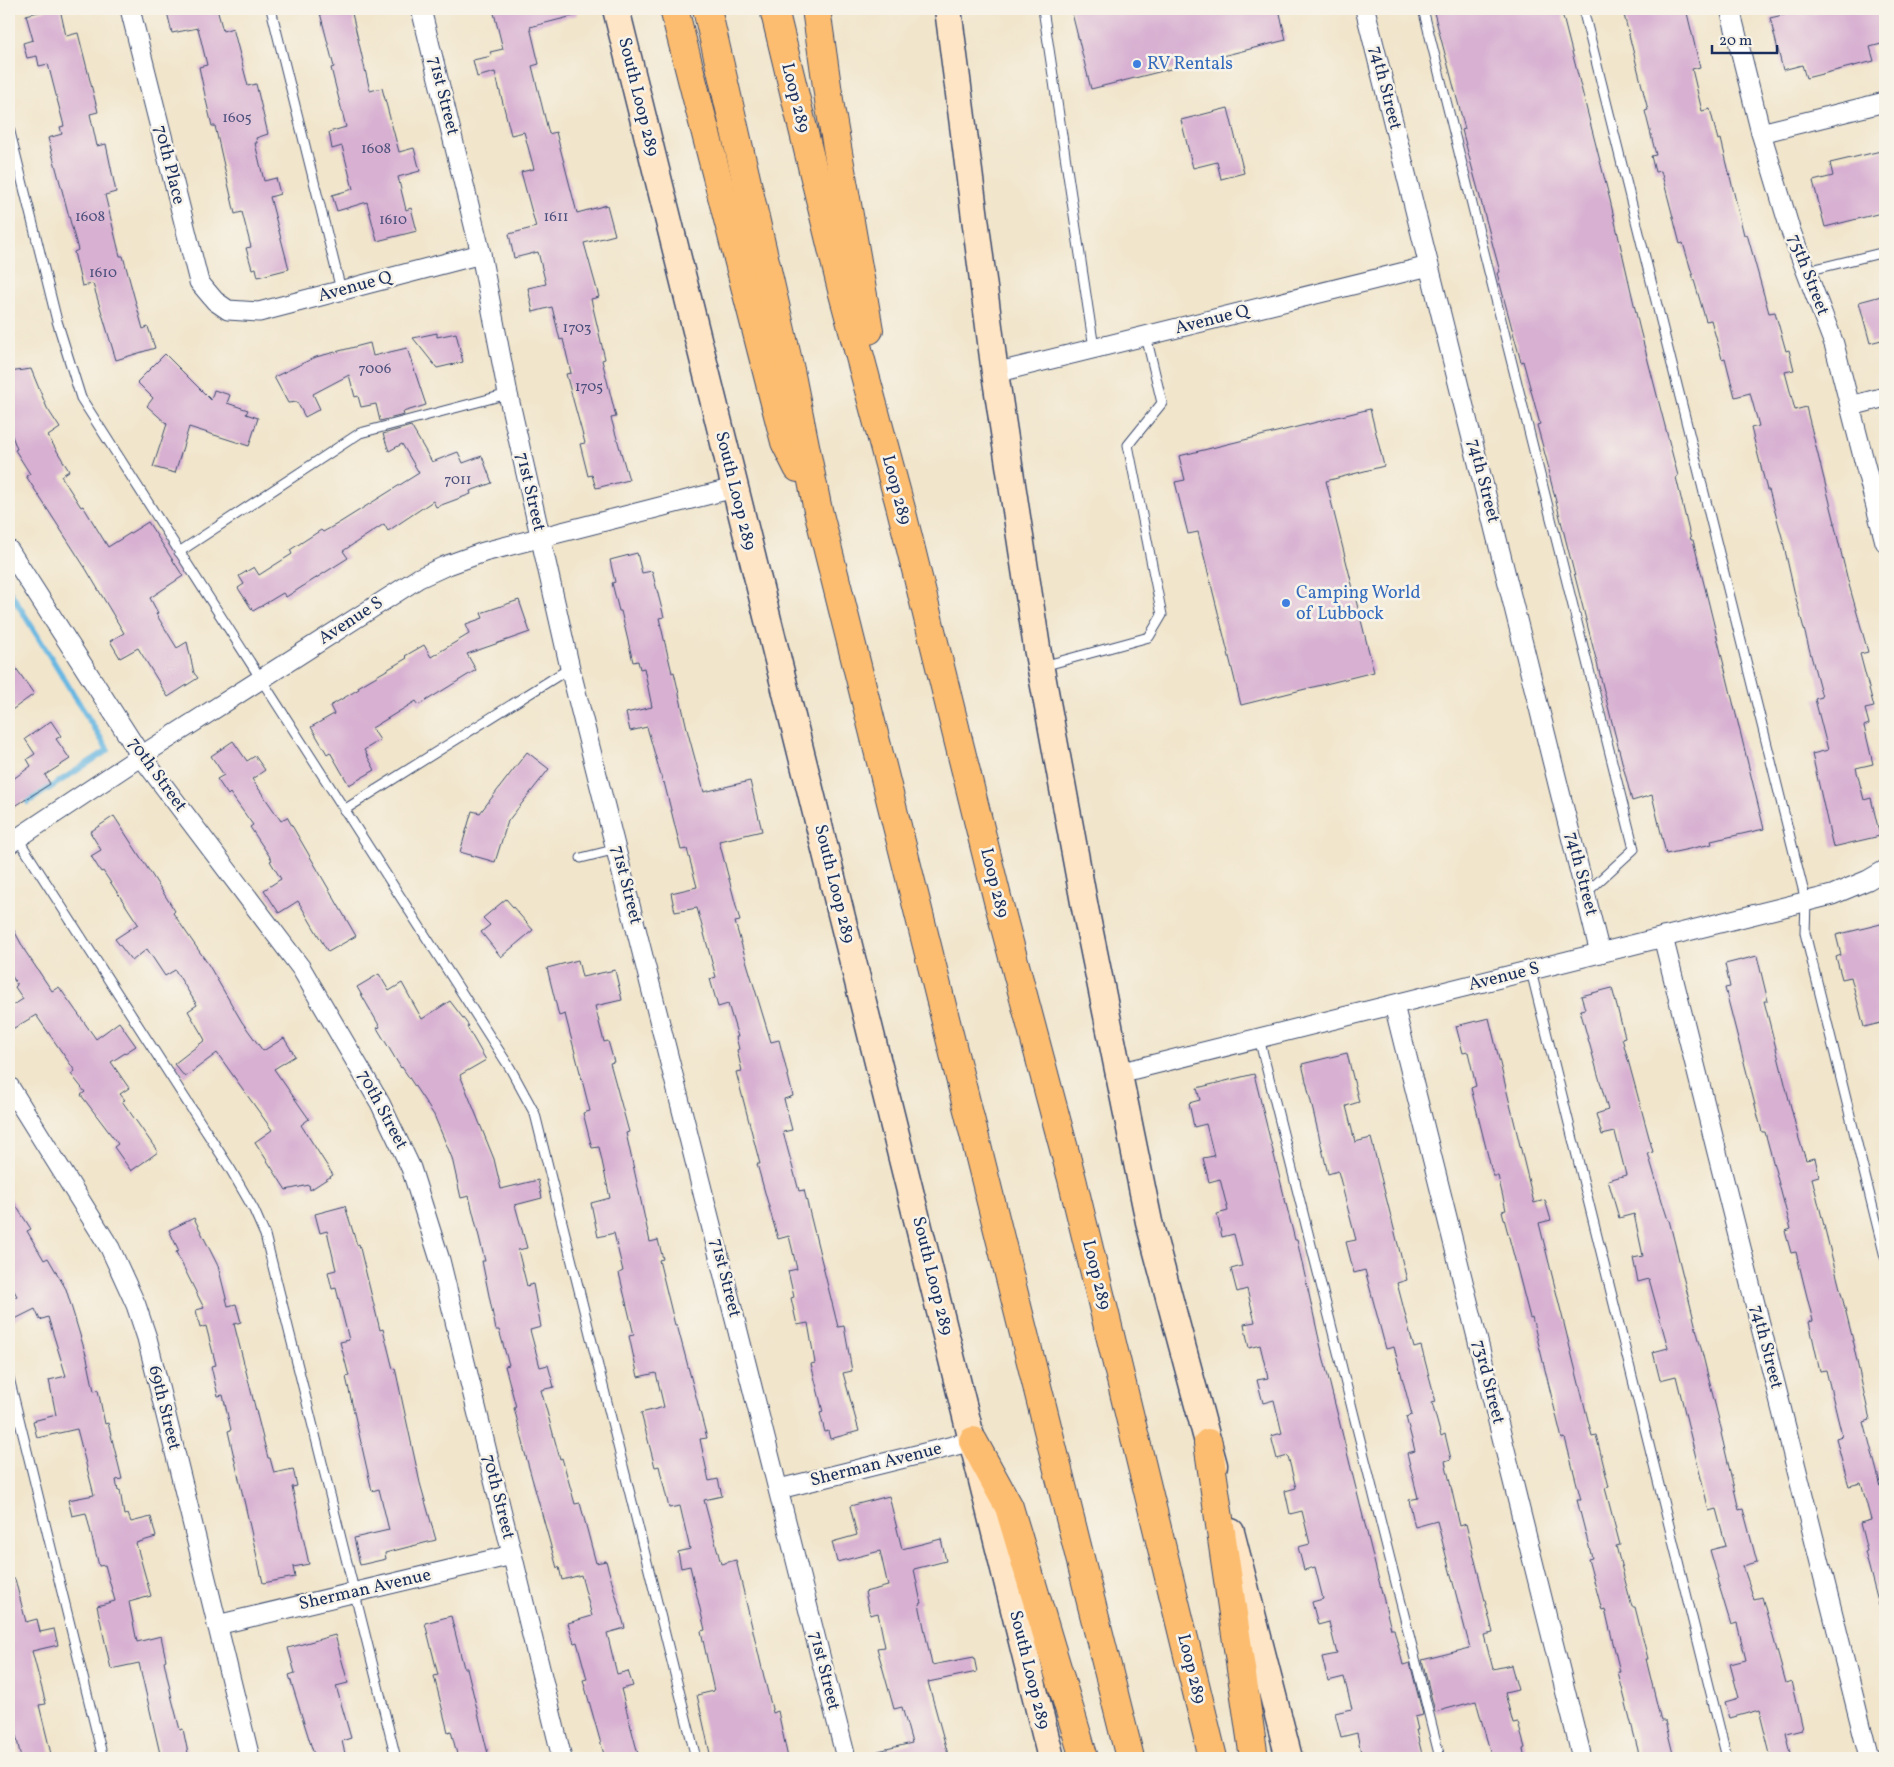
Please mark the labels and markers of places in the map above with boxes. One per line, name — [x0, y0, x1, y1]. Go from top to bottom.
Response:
place label: RV Rentals — [1147, 52, 1233, 77]
marker: RV Rentals — [1131, 58, 1143, 70]
place label: Camping World of Lubbock — [1296, 581, 1421, 627]
marker: Camping World of Lubbock — [1280, 597, 1292, 609]

